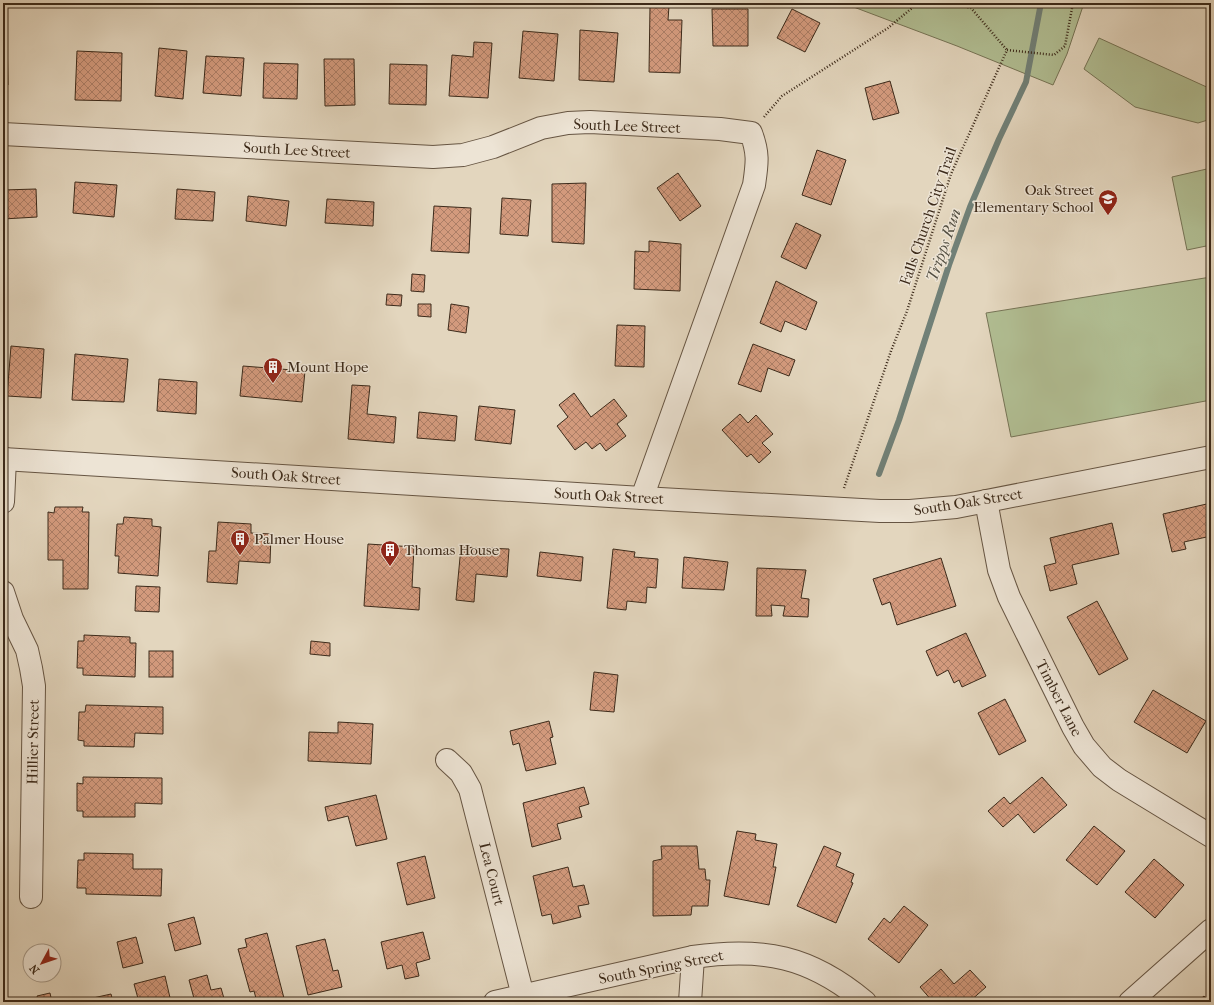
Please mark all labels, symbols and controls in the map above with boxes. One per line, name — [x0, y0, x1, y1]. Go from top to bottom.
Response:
street label: South Lee Street — [573, 115, 682, 137]
street label: South Lee Street — [243, 138, 352, 162]
street label: Falls Church City Trail — [896, 144, 960, 288]
place label: Oak Street Elementary School — [973, 181, 1095, 216]
school or university icon: Oak Street Elementary School — [1097, 188, 1119, 216]
water label: Tripps Run — [922, 206, 965, 284]
building icon: Mount Hope — [262, 356, 284, 384]
place label: Mount Hope — [287, 358, 369, 376]
street label: South Oak Street — [231, 463, 342, 489]
street label: South Oak Street — [554, 484, 665, 508]
street label: South Oak Street — [912, 484, 1024, 519]
building icon: Palmer House — [229, 528, 251, 556]
place label: Palmer House — [254, 530, 345, 548]
building icon: Thomas House — [379, 539, 401, 567]
place label: Thomas House — [404, 541, 500, 559]
street label: Timber Lane — [1032, 657, 1086, 740]
street label: Hillier Street — [23, 698, 43, 785]
street label: Lea Court — [475, 840, 509, 908]
north arrow — [22, 943, 62, 983]
street label: South Spring Street — [597, 946, 726, 988]
text: N — [27, 961, 42, 976]

